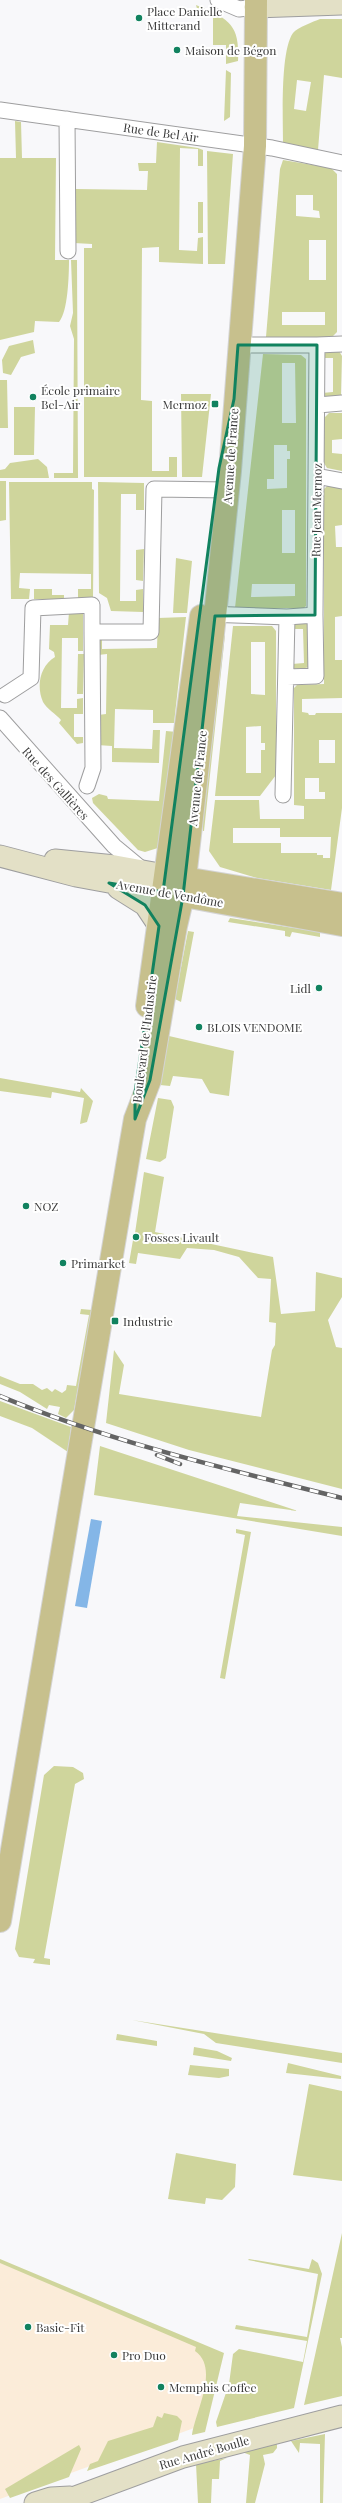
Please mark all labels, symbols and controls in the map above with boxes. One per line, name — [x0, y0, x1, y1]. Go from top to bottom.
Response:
place label: Place Danielle Mitterand — [147, 3, 222, 33]
marker: Place Danielle Mitterand — [134, 13, 144, 23]
place label: Maison de Bégon — [185, 42, 277, 58]
marker: Maison de Bégon — [172, 45, 182, 55]
street label: Rue de Bel Air — [122, 119, 200, 145]
place label: École primaire Bel-Air — [41, 382, 120, 412]
marker: École primaire Bel-Air — [28, 392, 38, 402]
place label: Mermoz — [162, 396, 207, 412]
marker: Mermoz — [210, 399, 220, 409]
street label: Avenue de France — [219, 408, 241, 505]
street label: Rue Jean Mermoz — [307, 462, 325, 557]
street label: Avenue de France — [184, 730, 210, 827]
street label: Rue des Gallières — [19, 743, 93, 823]
street label: Avenue de Vendôme — [114, 876, 225, 910]
street label: Boulevard de l'Industrie — [128, 974, 160, 1104]
place label: Lidl — [290, 980, 312, 996]
marker: Lidl — [314, 983, 324, 993]
place label: BLOIS VENDOME — [207, 1019, 302, 1035]
marker: BLOIS VENDOME — [194, 1022, 204, 1032]
place label: NOZ — [34, 1198, 58, 1214]
marker: NOZ — [21, 1201, 31, 1211]
place label: Fosses Livault — [144, 1229, 220, 1245]
marker: Fosses Livault — [131, 1232, 141, 1242]
place label: Primarket — [71, 1255, 126, 1271]
marker: Primarket — [58, 1258, 68, 1268]
place label: Industrie — [123, 1313, 173, 1329]
marker: Industrie — [110, 1316, 120, 1326]
place label: Basic-Fit — [36, 2319, 85, 2335]
marker: Basic-Fit — [23, 2322, 33, 2332]
place label: Pro Duo — [122, 2347, 166, 2363]
marker: Pro Duo — [109, 2350, 119, 2360]
place label: Memphis Coffee — [169, 2379, 256, 2395]
marker: Memphis Coffee — [156, 2382, 166, 2392]
street label: Rue André Boulle — [157, 2431, 251, 2473]

